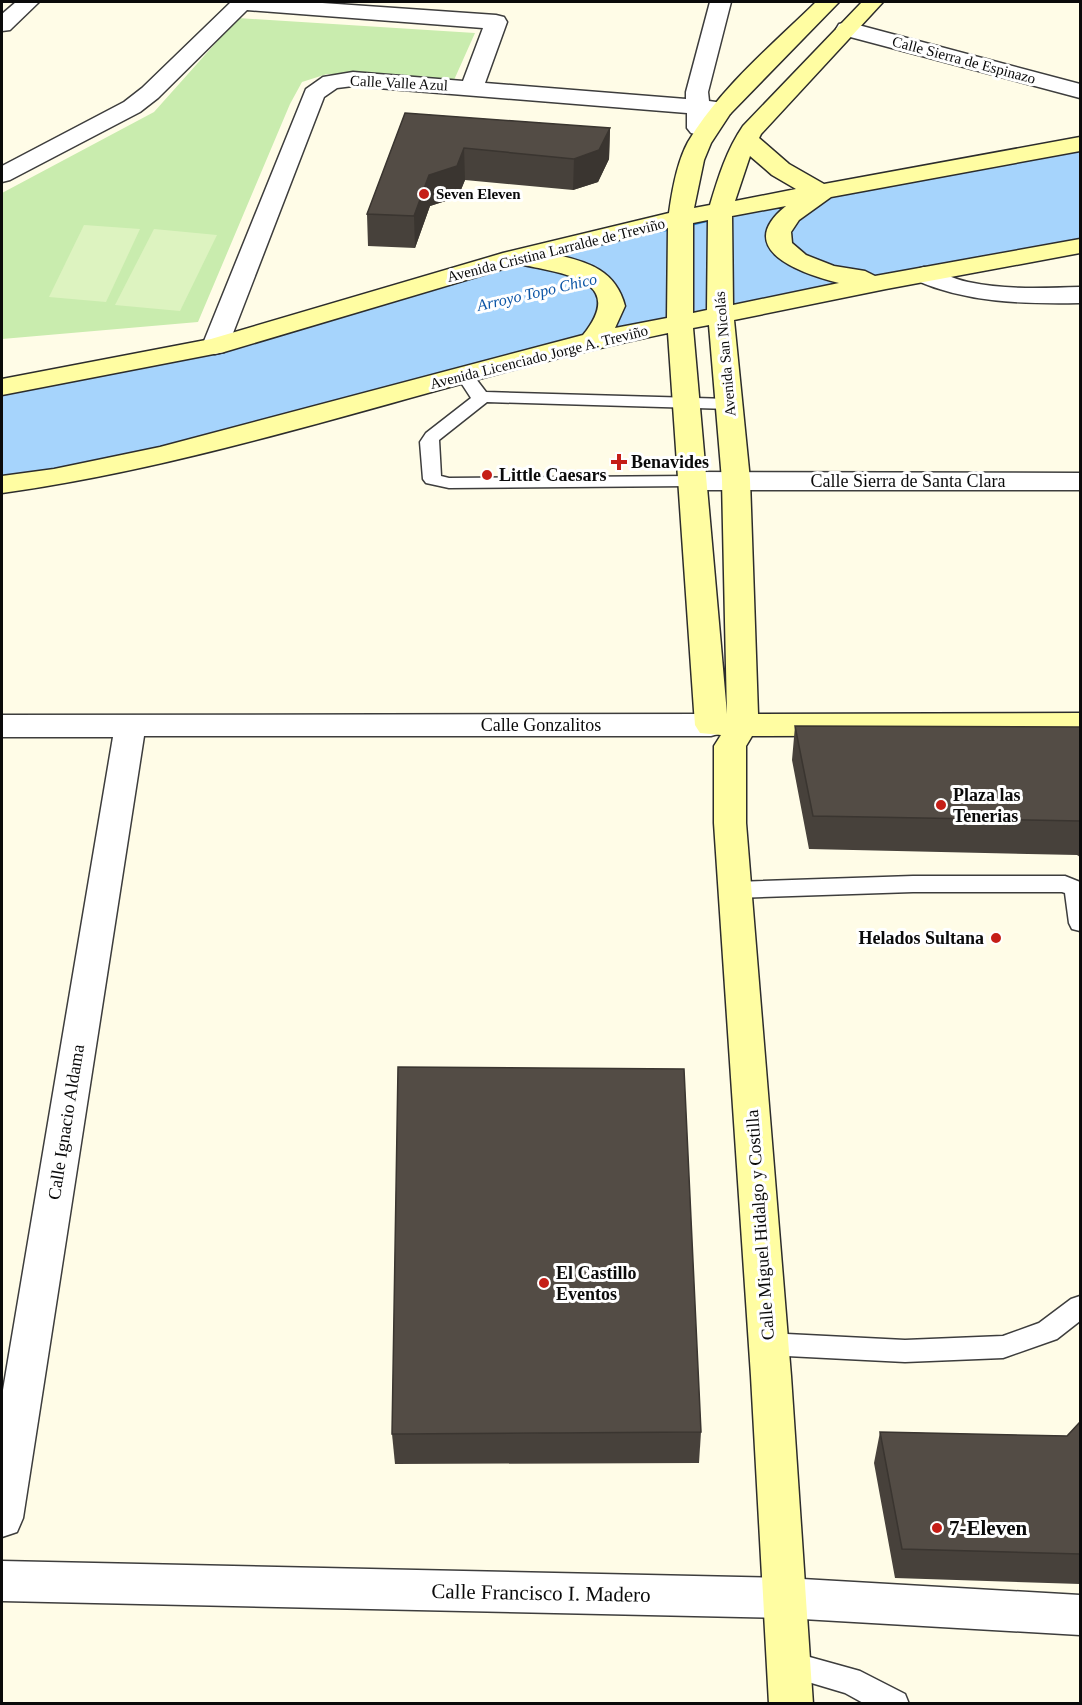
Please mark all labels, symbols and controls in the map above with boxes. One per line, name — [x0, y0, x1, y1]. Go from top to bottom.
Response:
street label: Calle Sierra de Espinazo — [891, 33, 1037, 87]
street label: Calle Valle Azul — [350, 72, 448, 94]
place label: Seven Eleven — [436, 186, 521, 202]
marker: Seven Eleven — [417, 187, 431, 201]
street label: Avenida Cristina Larralde de Treviño — [445, 215, 667, 285]
water label: Arroyo Topo Chico — [474, 270, 599, 315]
street label: Avenida San Nicolás — [712, 291, 738, 417]
street label: Avenida Licenciado Jorge A. Treviño — [428, 322, 650, 392]
place label: Benavides — [631, 452, 709, 472]
marker: Benavides — [612, 455, 626, 469]
place label: Little Caesars — [499, 465, 606, 485]
marker: Little Caesars — [480, 468, 494, 482]
street label: Calle Sierra de Santa Clara — [811, 471, 1005, 491]
street label: Calle Gonzalitos — [481, 715, 601, 735]
place label: Plaza las Tenerias — [953, 785, 1021, 826]
marker: Plaza las Tenerias — [934, 798, 948, 812]
place label: Helados Sultana — [858, 928, 984, 948]
marker: Helados Sultana — [989, 931, 1003, 945]
street label: Calle Ignacio Aldama — [44, 1043, 88, 1201]
street label: Calle Miguel Hidalgo y Costilla — [742, 1109, 778, 1341]
place label: El Castillo Eventos — [556, 1263, 637, 1304]
marker: El Castillo Eventos — [537, 1276, 551, 1290]
place label: 7-Eleven — [949, 1516, 1027, 1540]
marker: 7-Eleven — [930, 1521, 944, 1535]
street label: Calle Francisco I. Madero — [431, 1579, 651, 1607]

